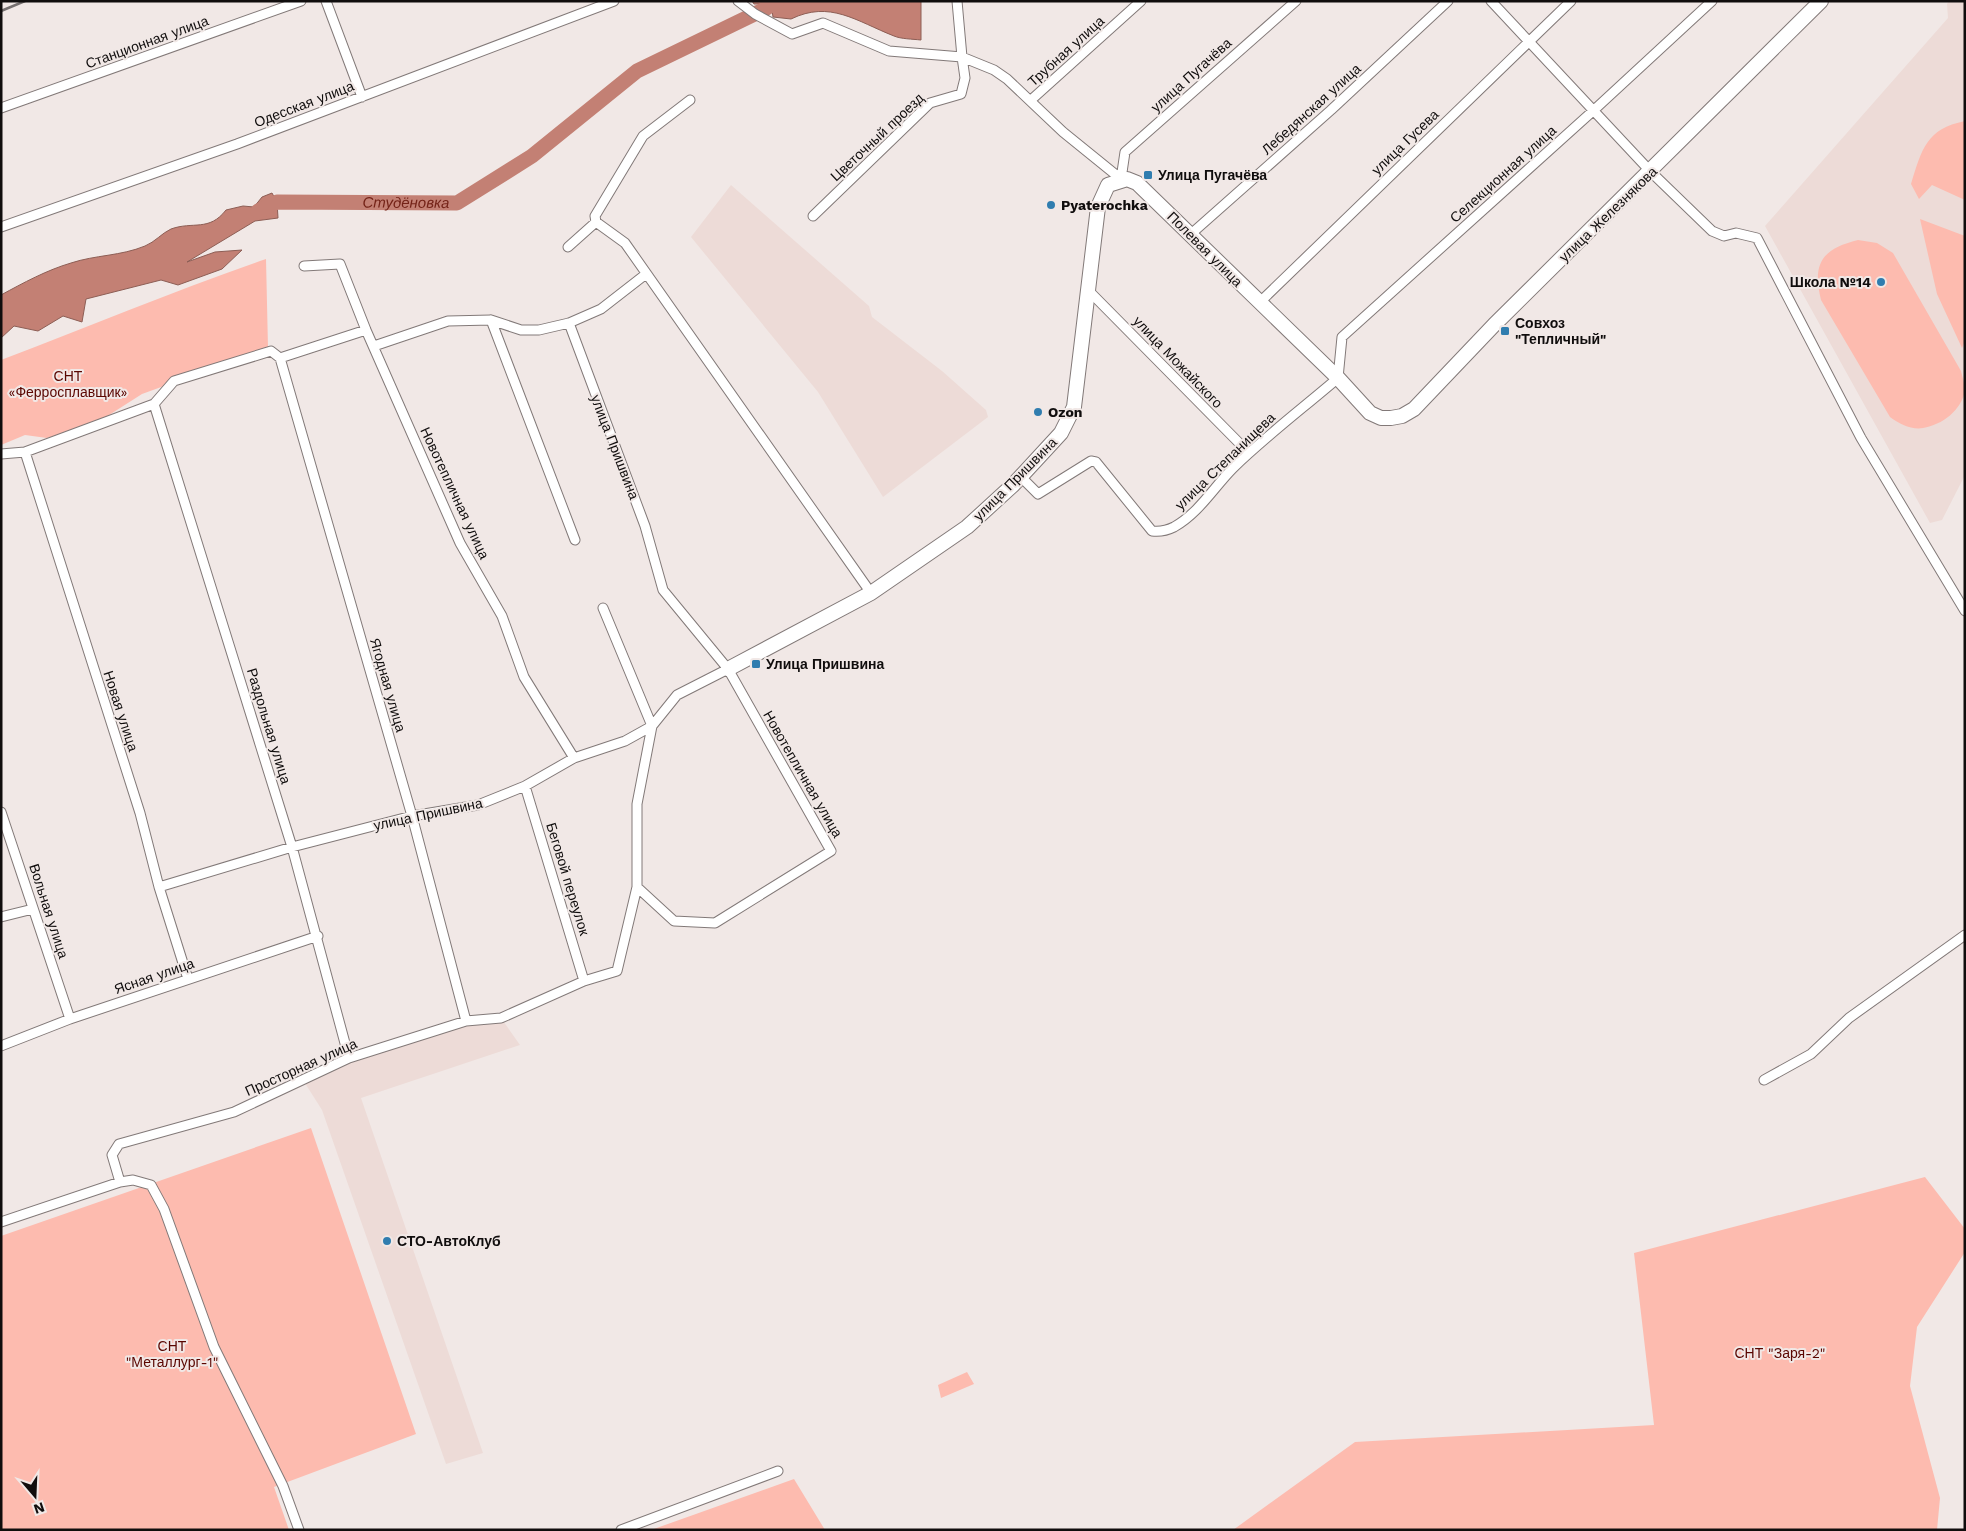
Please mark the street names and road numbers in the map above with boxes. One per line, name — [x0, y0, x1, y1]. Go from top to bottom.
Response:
street label: Станционная улица — [83, 12, 211, 72]
street label: Трубная улица — [1025, 12, 1108, 89]
street label: улица Пугачёва — [1147, 35, 1235, 115]
street label: Лебедянская улица — [1258, 60, 1364, 158]
street label: Одесская улица — [252, 78, 356, 130]
street label: Цветочный проезд — [827, 90, 927, 184]
street label: улица Гусева — [1368, 106, 1442, 178]
street label: Селекционная улица — [1447, 122, 1559, 226]
street label: улица Железнякова — [1556, 163, 1660, 265]
street label: Полевая улица — [1164, 208, 1246, 290]
street label: улица Можайского — [1130, 313, 1226, 411]
street label: улица Пришвина — [588, 392, 642, 502]
street label: улица Степанищева — [1172, 409, 1278, 513]
street label: Новотепличная улица — [417, 424, 493, 562]
street label: улица Пришвина — [970, 434, 1060, 524]
street label: Ягодная улица — [367, 636, 409, 734]
street label: Раздольная улица — [244, 666, 294, 786]
street label: Новая улица — [100, 669, 142, 754]
street label: Новотепличная улица — [760, 708, 846, 841]
street label: улица Пришвина — [372, 795, 484, 833]
street label: Беговой переулок — [543, 821, 593, 938]
street label: Вольная улица — [26, 862, 72, 961]
street label: Ясная улица — [112, 955, 196, 997]
street label: Просторная улица — [243, 1035, 360, 1099]

